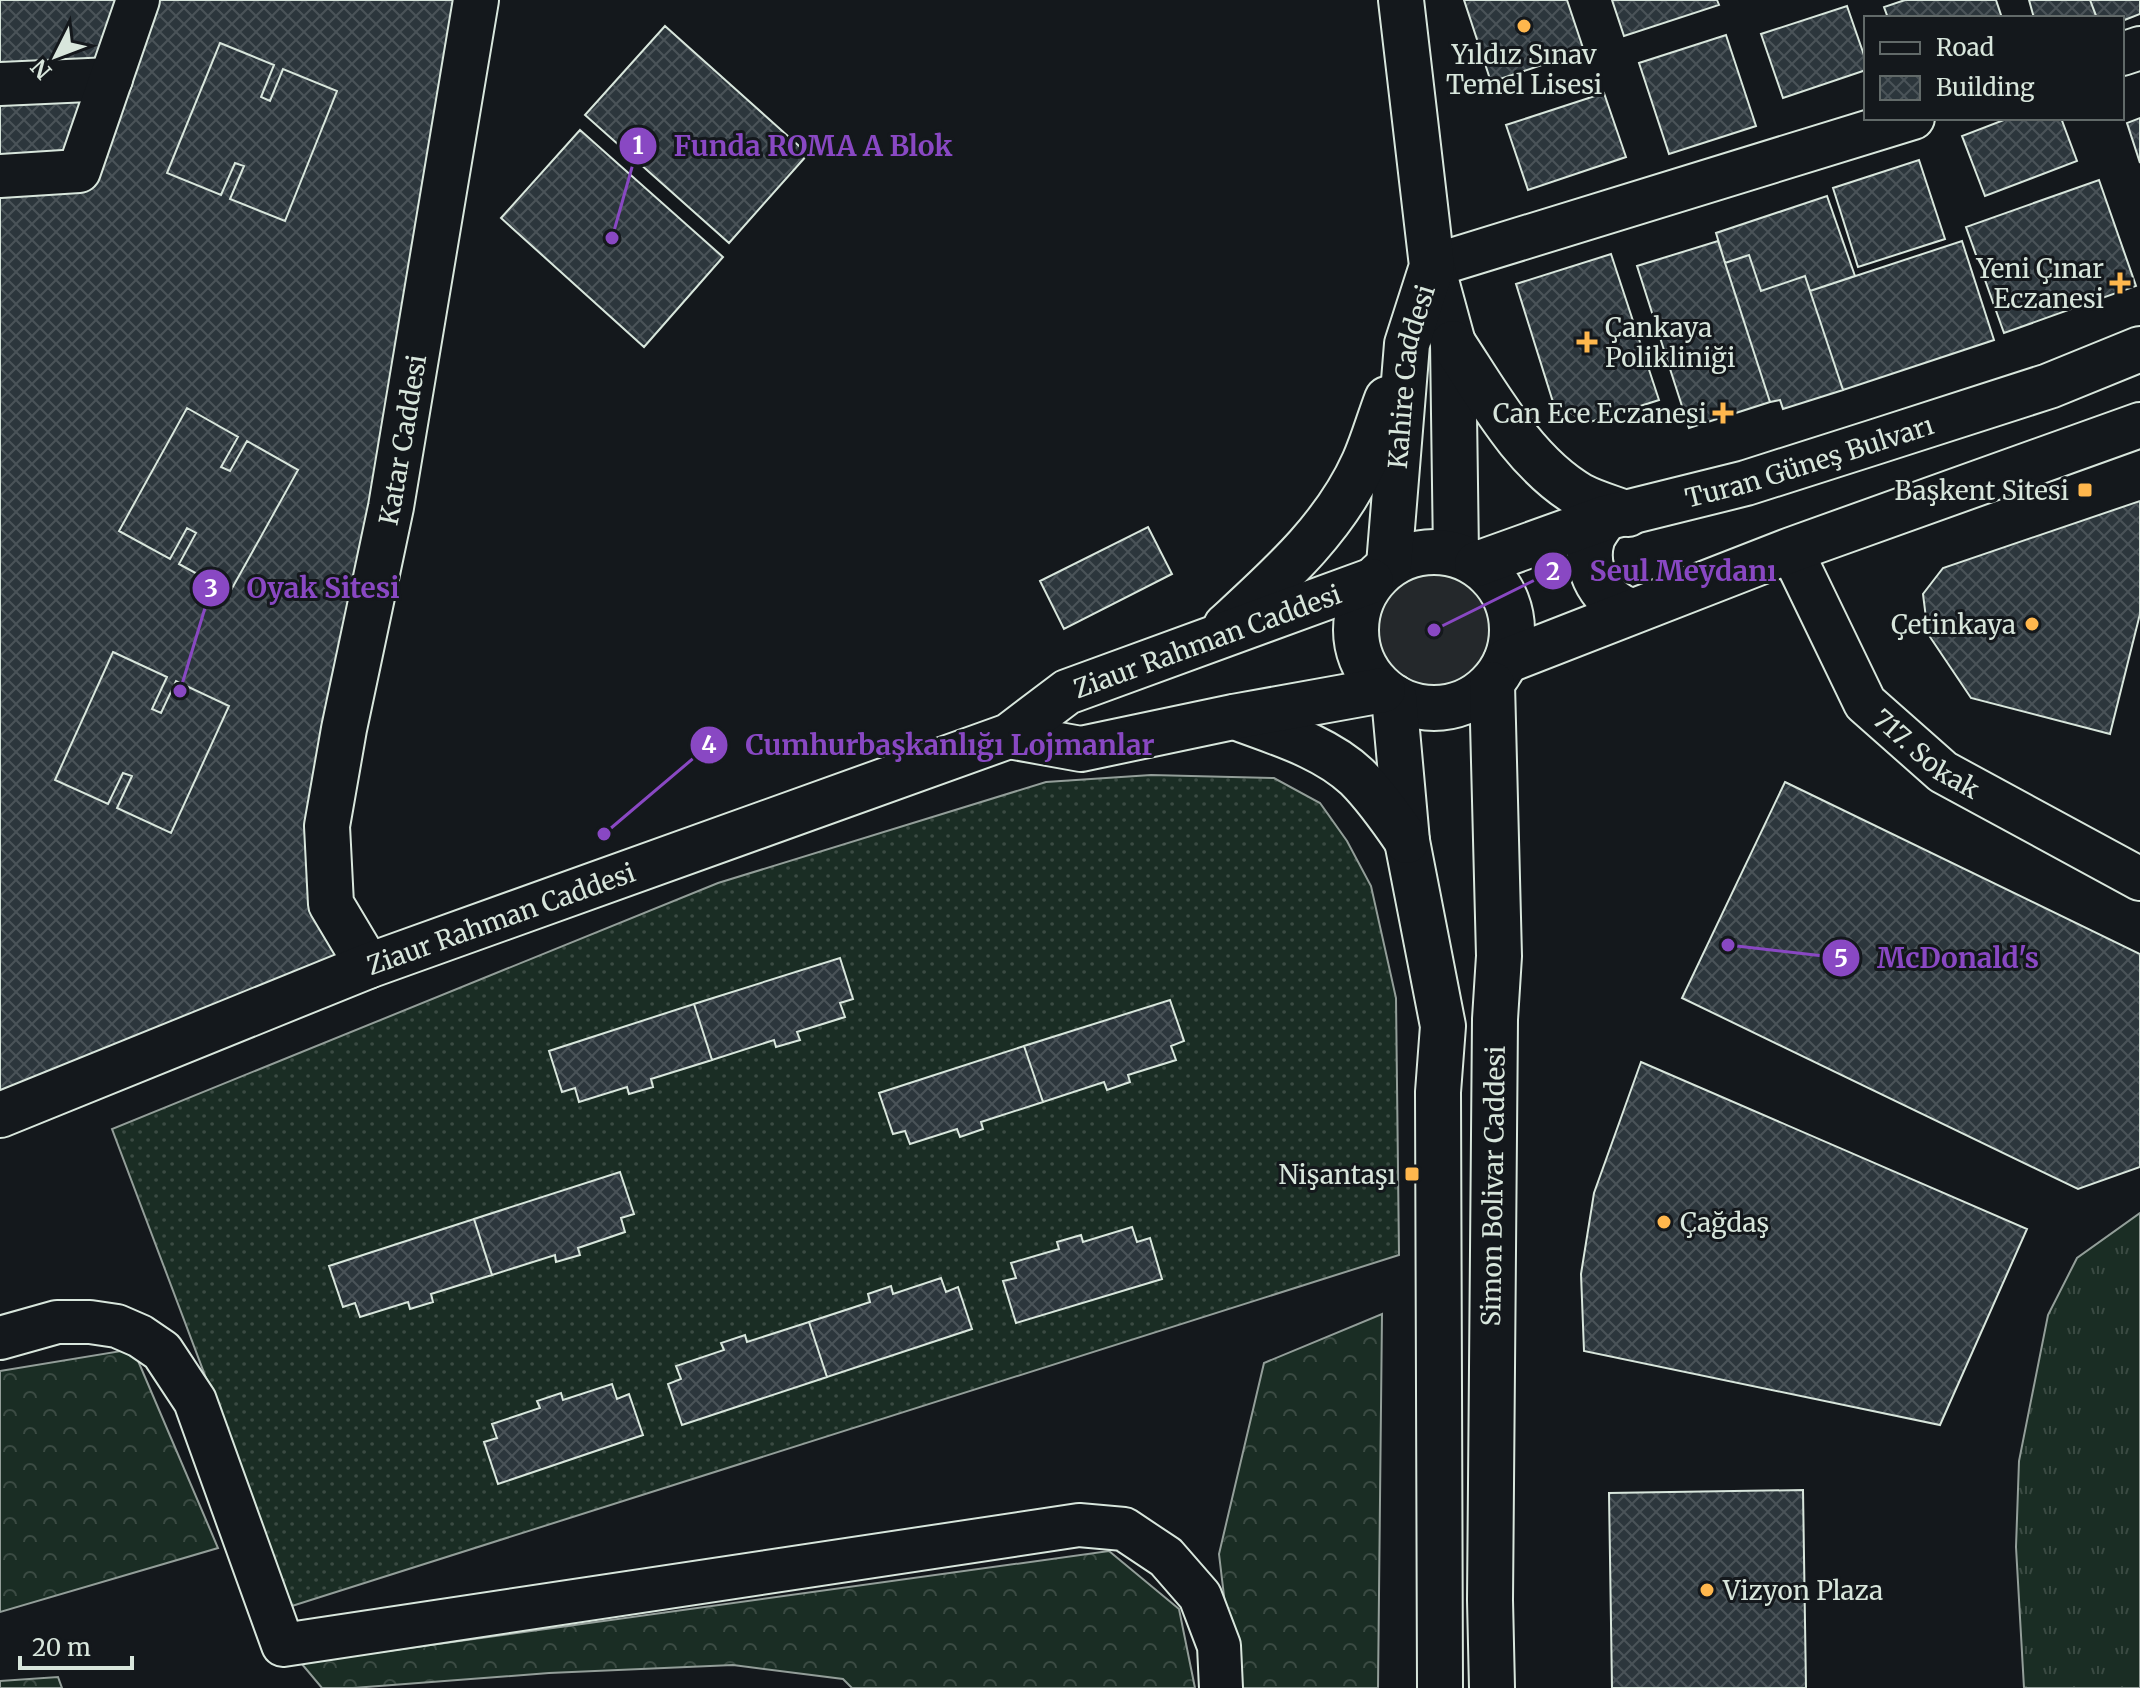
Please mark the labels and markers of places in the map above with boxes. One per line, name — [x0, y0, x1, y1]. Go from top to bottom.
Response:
marker: Yıldız Sınav Temel Lisesi — [1515, 17, 1533, 35]
place label: Yıldız Sınav Temel Lisesi — [1446, 38, 1602, 101]
callout: Funda ROMA A Blok — [618, 120, 969, 172]
place label: Yeni Çınar Eczanesi — [1975, 252, 2104, 315]
marker: Yeni Çınar Eczanesi — [2111, 274, 2129, 292]
place label: Çankaya Polikliniği — [1605, 311, 1735, 374]
marker: Çankaya Polikliniği — [1576, 331, 1598, 353]
place label: Can Ece Eczanesi — [1493, 397, 1707, 430]
marker: Can Ece Eczanesi — [1714, 404, 1732, 422]
place label: Başkent Sitesi — [1894, 474, 2069, 507]
marker: Başkent Sitesi — [2076, 481, 2094, 499]
callout: Seul Meydanı — [1533, 545, 1792, 597]
callout: Oyak Sitesi — [191, 562, 416, 614]
place label: Çetinkaya — [1891, 608, 2016, 641]
marker: Çetinkaya — [2023, 615, 2041, 633]
callout: Cumhurbaşkanlığı Lojmanlar — [689, 719, 1170, 771]
callout: McDonald's — [1821, 932, 2055, 984]
place label: Nişantaşı — [1278, 1158, 1396, 1191]
marker: Nişantaşı — [1403, 1165, 1421, 1183]
place label: Çağdaş — [1680, 1206, 1769, 1239]
marker: Çağdaş — [1655, 1213, 1673, 1231]
place label: Vizyon Plaza — [1722, 1574, 1883, 1607]
marker: Vizyon Plaza — [1698, 1581, 1716, 1599]

